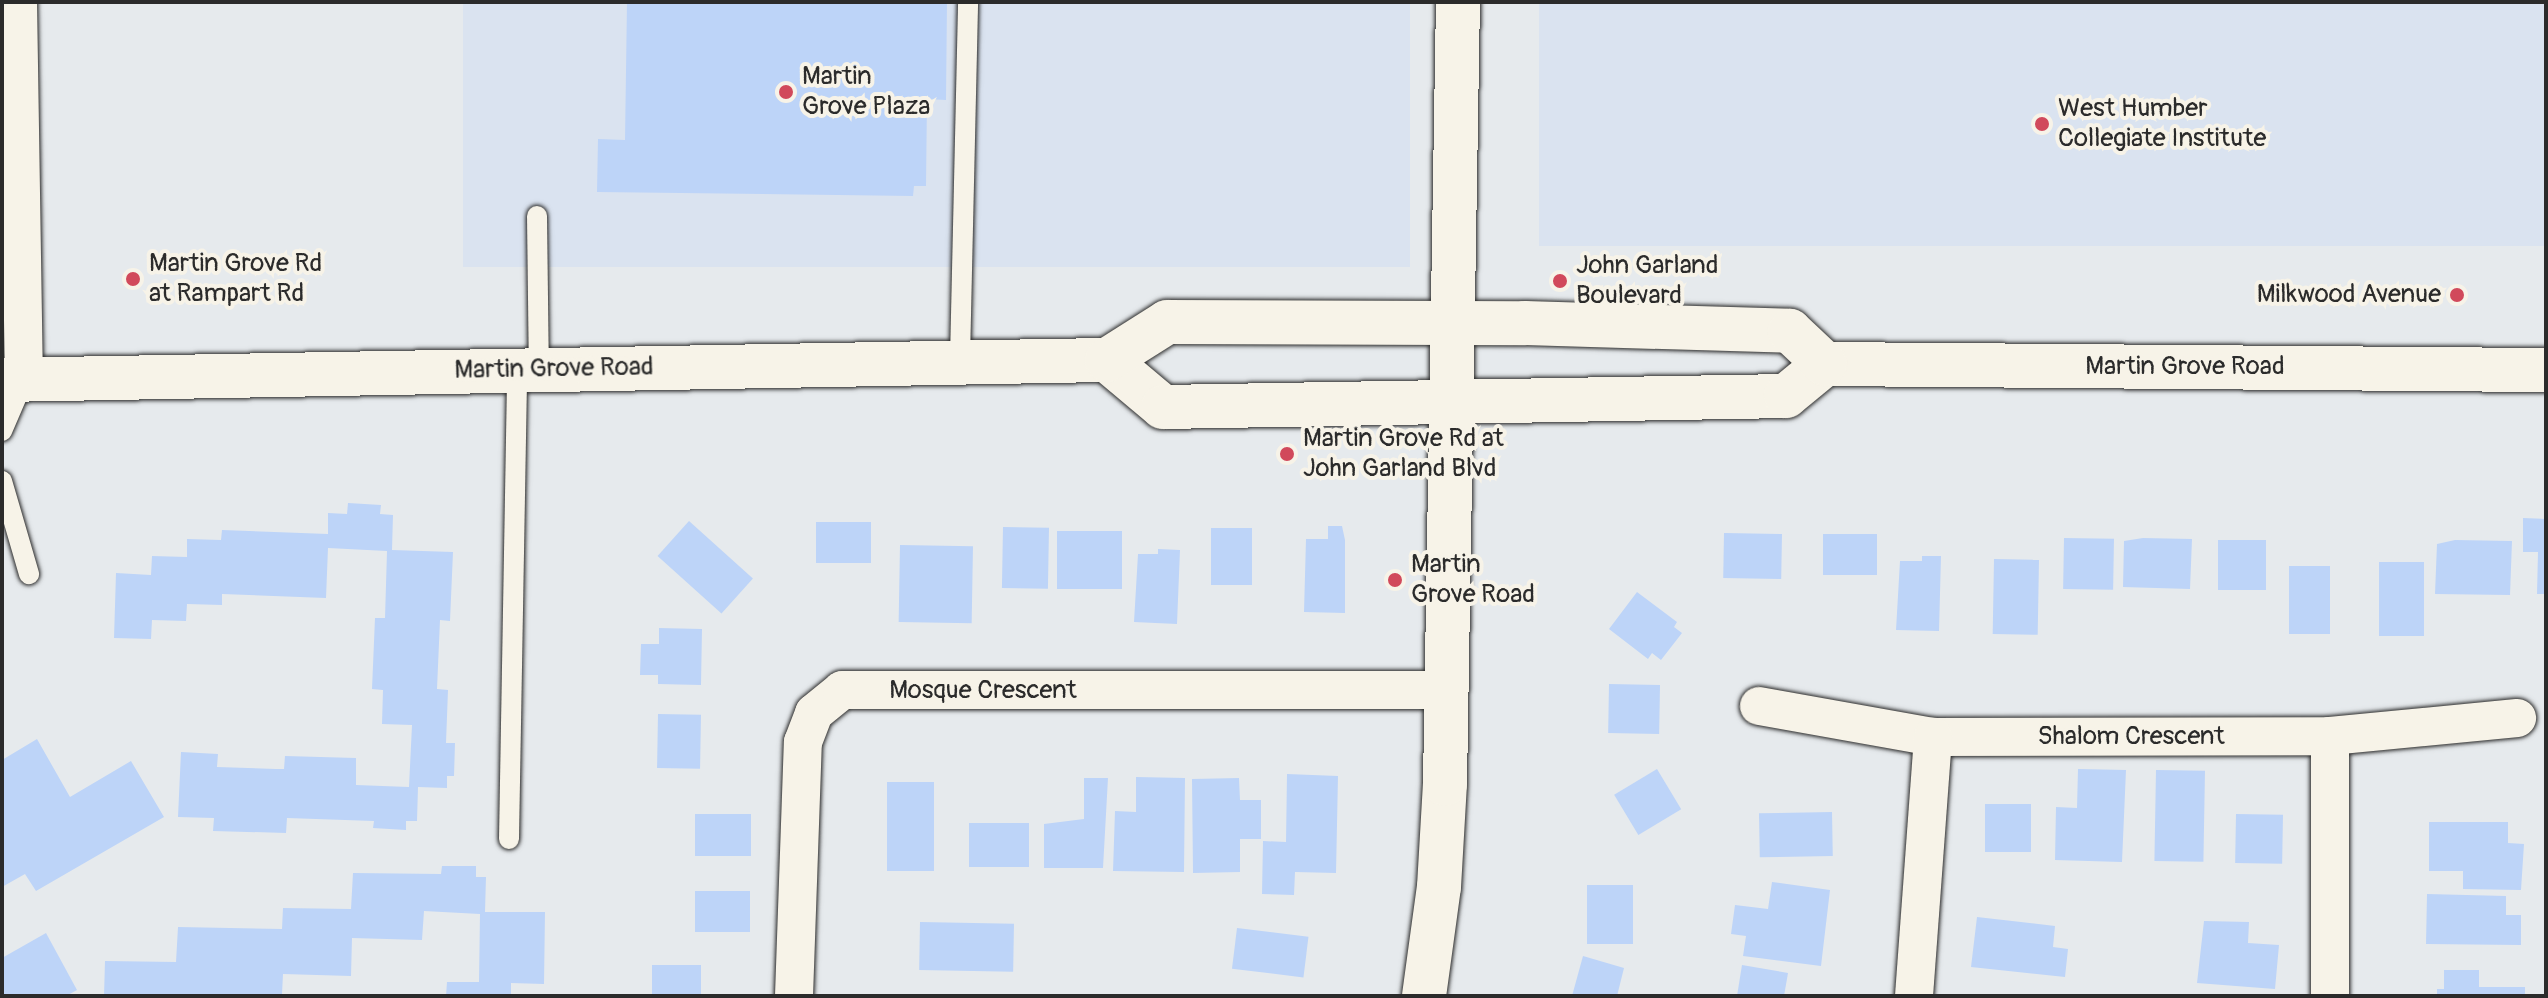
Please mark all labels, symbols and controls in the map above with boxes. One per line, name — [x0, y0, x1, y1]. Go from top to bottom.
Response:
place label: Martin Grove Plaza — [802, 61, 930, 122]
marker: Martin Grove Plaza — [777, 83, 795, 101]
place label: West Humber Collegiate Institute — [2058, 93, 2266, 154]
marker: West Humber Collegiate Institute — [2033, 115, 2051, 133]
place label: Martin Grove Rd at Rampart Rd — [149, 248, 322, 310]
place label: John Garland Boulevard — [1576, 250, 1719, 312]
marker: Martin Grove Rd at Rampart Rd — [124, 270, 142, 288]
marker: John Garland Boulevard — [1551, 272, 1569, 290]
place label: Milkwood Avenue — [2257, 279, 2441, 311]
marker: Milkwood Avenue — [2448, 286, 2466, 304]
street label: Martin Grove Road — [2085, 351, 2285, 383]
street label: Martin Grove Road — [454, 352, 654, 386]
place label: Martin Grove Rd at John Garland Blvd — [1303, 423, 1504, 484]
marker: Martin Grove Rd at John Garland Blvd — [1278, 445, 1296, 463]
place label: Martin Grove Road — [1411, 549, 1535, 610]
marker: Martin Grove Road — [1386, 571, 1404, 589]
street label: Mosque Crescent — [889, 675, 1077, 707]
street label: Shalom Crescent — [2037, 721, 2225, 753]

